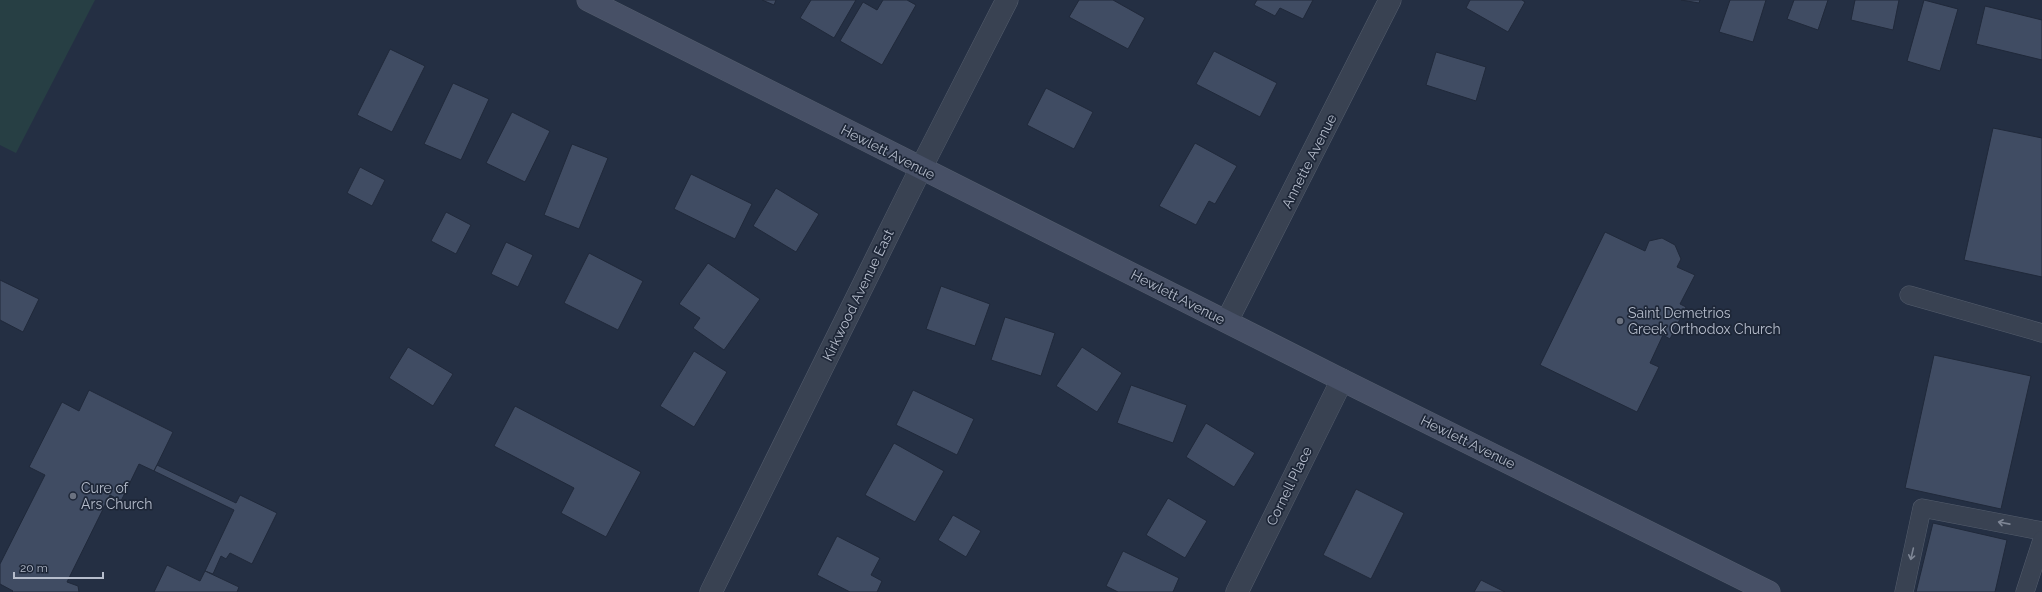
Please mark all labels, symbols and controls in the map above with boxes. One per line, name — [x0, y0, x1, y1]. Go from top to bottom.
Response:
street label: Annette Avenue — [1278, 111, 1340, 211]
street label: Hewlett Avenue — [838, 121, 938, 183]
street label: Kirkwood Avenue East — [819, 226, 897, 363]
street label: Hewlett Avenue — [1128, 266, 1228, 328]
place label: Saint Demetrios Greek Orthodox Church — [1628, 305, 1781, 337]
marker: Saint Demetrios Greek Orthodox Church — [1615, 316, 1625, 326]
street label: Hewlett Avenue — [1418, 412, 1518, 472]
street label: Cornell Place — [1263, 444, 1315, 528]
place label: Cure of Ars Church — [81, 480, 152, 512]
marker: Cure of Ars Church — [68, 491, 78, 501]
one-way arrow — [1998, 519, 2011, 527]
one-way arrow — [1908, 548, 1916, 561]
scale bar — [14, 554, 103, 580]
text: 20 m — [20, 561, 48, 575]

